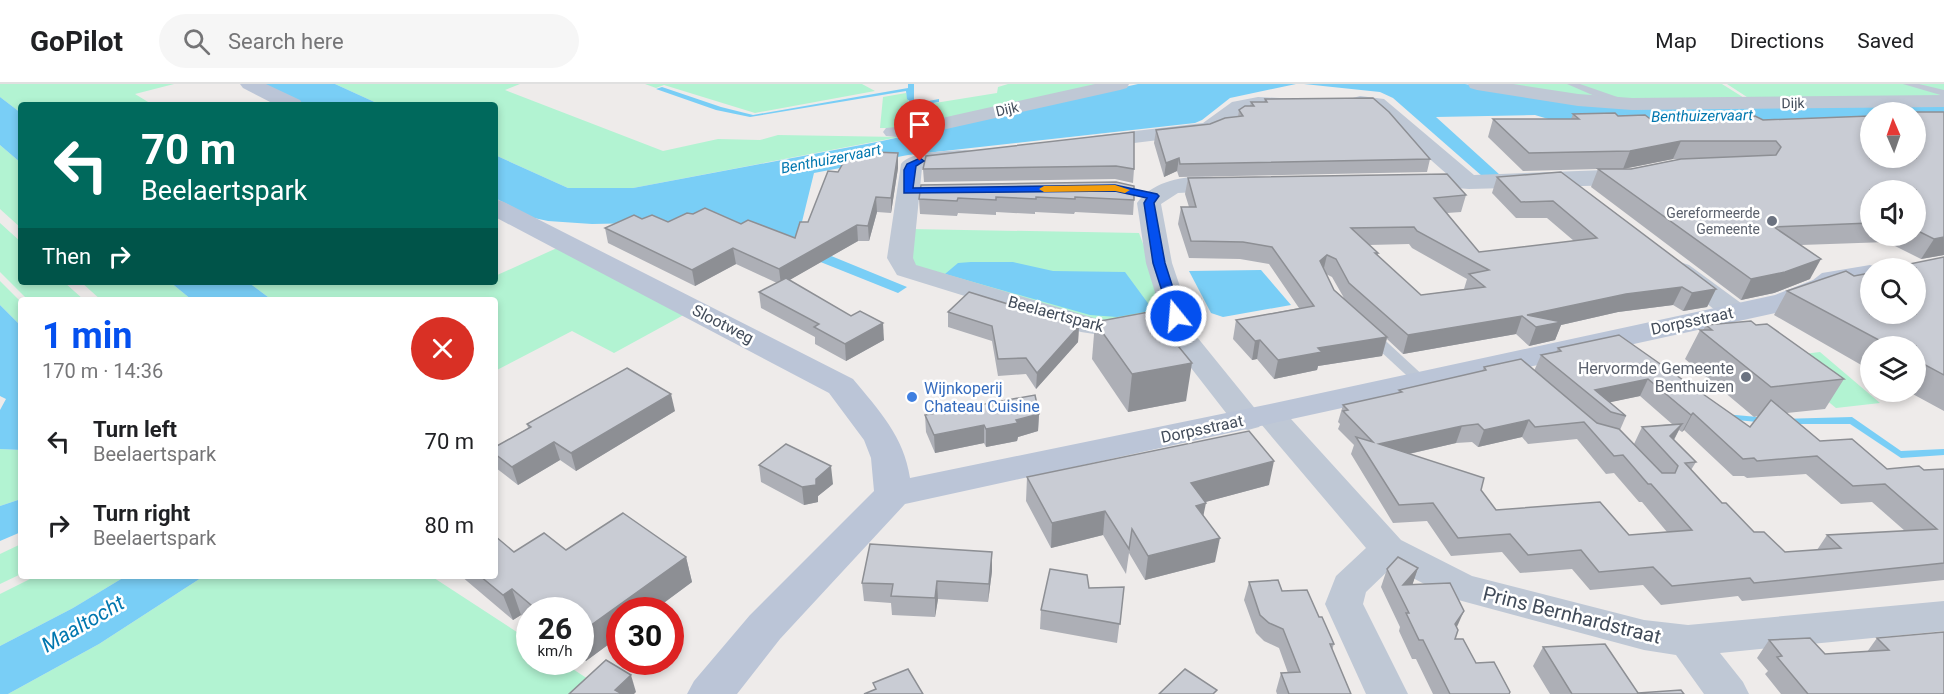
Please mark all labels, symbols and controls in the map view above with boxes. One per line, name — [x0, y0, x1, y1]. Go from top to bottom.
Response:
search box — [159, 14, 579, 68]
text: GoPilot — [30, 25, 123, 58]
icon: search — [180, 25, 213, 58]
text: Search here — [228, 29, 344, 54]
text: Map — [1655, 29, 1697, 53]
text: Directions — [1730, 29, 1824, 53]
text: Saved — [1857, 29, 1914, 53]
street label: Dijk — [1781, 95, 1806, 111]
street label: Dijk — [994, 98, 1021, 119]
pin — [894, 99, 945, 161]
north arrow — [1860, 102, 1926, 168]
map controls — [1860, 102, 1926, 402]
water label: Benthuizervaart — [1651, 106, 1753, 126]
icon: arrive — [903, 108, 936, 141]
text: 70 m — [141, 125, 236, 174]
icon: left — [42, 126, 120, 204]
water label: Benthuizervaart — [779, 140, 883, 178]
text: Beelaertspark — [141, 175, 307, 207]
button: sound — [1860, 180, 1926, 246]
place label: Gereformeerde Gemeente — [1666, 205, 1760, 237]
marker: Gereformeerde Gemeente — [1765, 214, 1779, 228]
icon: right — [103, 240, 136, 273]
text: Then — [42, 244, 91, 269]
button: search — [1860, 258, 1926, 324]
position arrow — [1144, 284, 1208, 348]
street label: Beelaertspark — [1006, 292, 1107, 336]
street label: Slootweg — [689, 300, 757, 348]
street label: Dorpsstraat — [1649, 303, 1735, 339]
text: 1 min — [42, 315, 133, 357]
button: close — [411, 317, 474, 380]
button: layers — [1860, 336, 1926, 402]
text: 170 m · 14:36 — [42, 359, 163, 383]
place label: Hervormde Gemeente Benthuizen — [1578, 359, 1734, 396]
marker: Hervormde Gemeente Benthuizen — [1739, 370, 1753, 384]
place label: Wijnkoperij Chateau Cuisine — [924, 379, 1040, 416]
marker: Wijnkoperij Chateau Cuisine — [905, 390, 919, 404]
street label: Dorpsstraat — [1159, 411, 1245, 447]
text: Turn left — [93, 417, 177, 442]
icon: left — [42, 425, 75, 458]
text: 70 m — [425, 429, 474, 454]
text: Beelaertspark — [93, 442, 216, 466]
text: Turn right — [93, 501, 190, 526]
icon: right — [42, 509, 75, 542]
text: 80 m — [425, 513, 474, 538]
text: Beelaertspark — [93, 526, 216, 550]
street label: Prins Bernhardstraat — [1480, 581, 1664, 649]
water label: Maaltocht — [37, 591, 129, 657]
speed limit sign: 30 — [606, 597, 684, 675]
text: 26 — [538, 611, 572, 646]
text: km/h — [537, 642, 573, 660]

